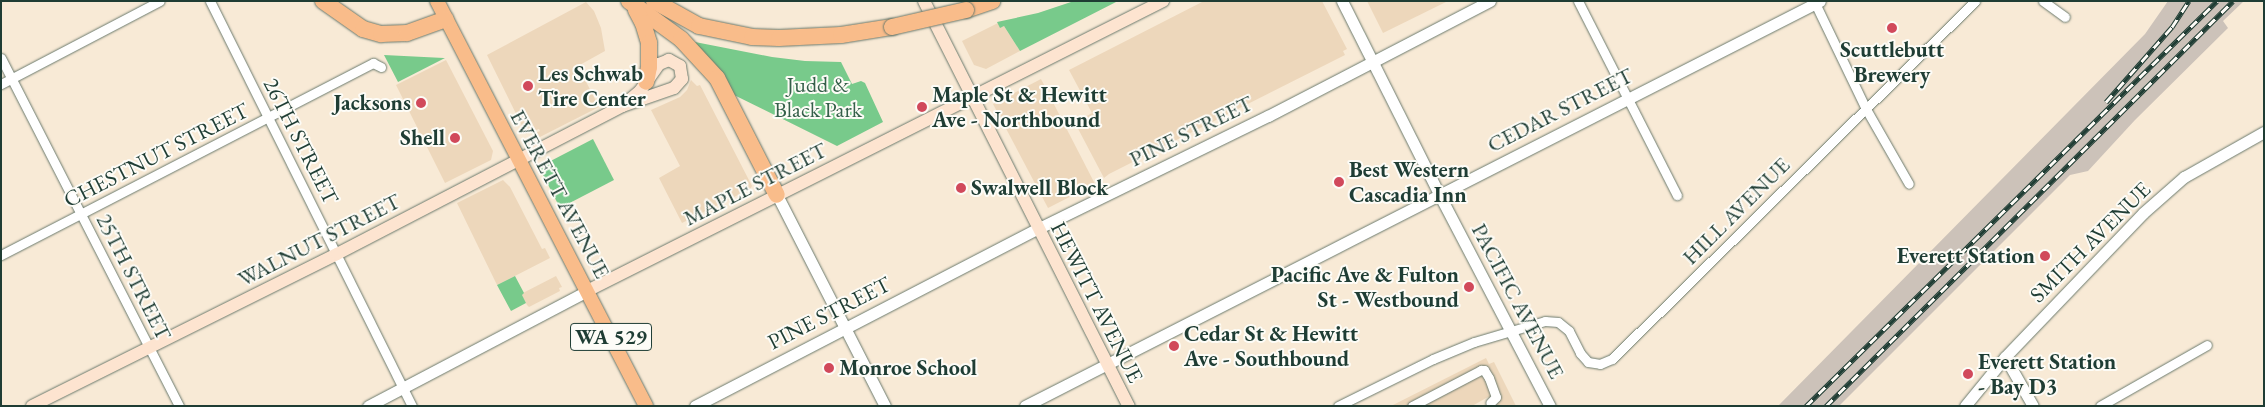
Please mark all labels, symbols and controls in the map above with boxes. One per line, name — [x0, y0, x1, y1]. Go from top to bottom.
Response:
marker: Scuttlebutt Brewery — [1886, 22, 1898, 34]
place label: Scuttlebutt Brewery — [1840, 36, 1944, 88]
place label: Les Schwab Tire Center — [538, 60, 646, 111]
street label: CEDAR STREET — [1483, 62, 1637, 158]
park label: Judd & Black Park — [774, 71, 862, 122]
street label: 26TH STREET — [258, 73, 344, 209]
marker: Les Schwab Tire Center — [522, 80, 534, 92]
place label: Maple St & Hewitt Ave - Northbound — [932, 81, 1107, 132]
place label: Jacksons — [333, 90, 411, 116]
street label: PINE STREET — [1125, 90, 1257, 172]
street label: CHESTNUT STREET — [59, 97, 253, 213]
marker: Jacksons — [415, 97, 427, 109]
marker: Maple St & Hewitt Ave - Northbound — [916, 101, 928, 113]
street label: EVERETT AVENUE — [504, 105, 616, 283]
place label: Shell — [400, 125, 445, 151]
marker: Shell — [449, 132, 461, 144]
street label: MAPLE STREET — [679, 137, 831, 231]
street label: HILL AVENUE — [1677, 152, 1795, 270]
place label: Best Western Cascadia Inn — [1349, 156, 1469, 208]
place label: Swalwell Block — [971, 175, 1108, 201]
marker: Best Western Cascadia Inn — [1333, 176, 1345, 188]
street label: SMITH AVENUE — [2024, 176, 2156, 308]
marker: Swalwell Block — [955, 182, 967, 194]
street label: WALNUT STREET — [234, 188, 404, 292]
street label: 25TH STREET — [91, 209, 177, 345]
street label: HEWITT AVENUE — [1045, 217, 1149, 387]
street label: PACIFIC AVENUE — [1466, 219, 1570, 383]
place label: Everett Station — [1897, 243, 2035, 269]
marker: Everett Station — [2039, 250, 2051, 262]
place label: Pacific Ave & Fulton St - Westbound — [1271, 261, 1459, 312]
street label: PINE STREET — [763, 271, 895, 355]
marker: Pacific Ave & Fulton St - Westbound — [1463, 281, 1475, 293]
road number: WA 529 — [570, 318, 652, 356]
place label: Cedar St & Hewitt Ave - Southbound — [1184, 320, 1358, 372]
marker: Cedar St & Hewitt Ave - Southbound — [1168, 340, 1180, 352]
place label: Everett Station - Bay D3 — [1978, 348, 2116, 400]
place label: Monroe School — [839, 355, 977, 381]
marker: Monroe School — [823, 362, 835, 374]
marker: Everett Station - Bay D3 — [1962, 368, 1974, 380]

